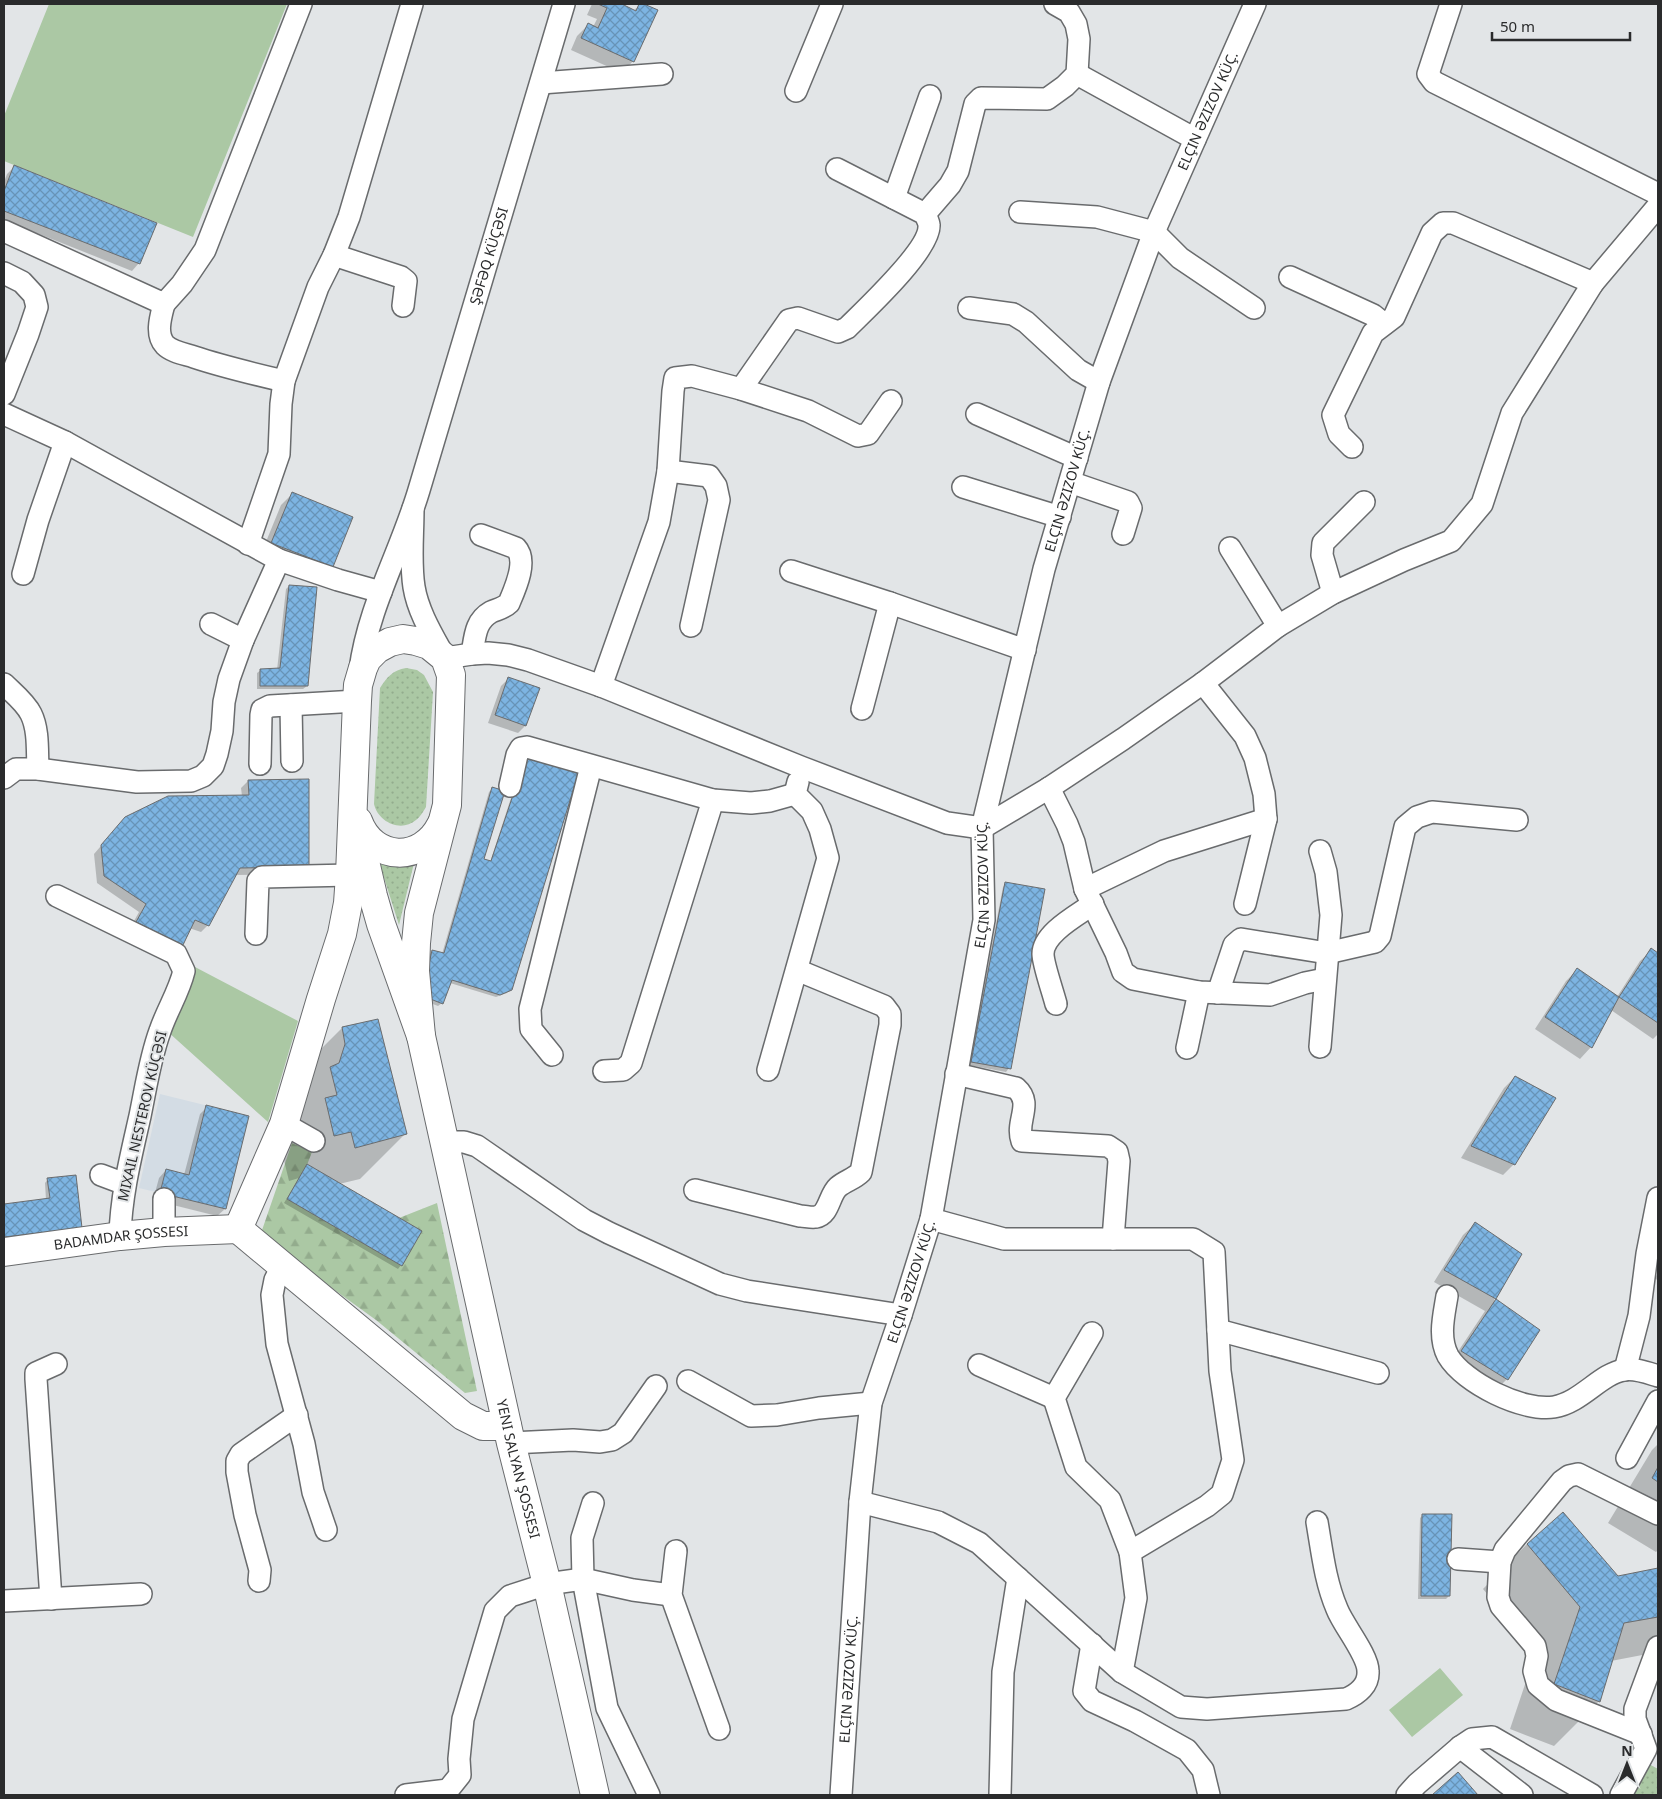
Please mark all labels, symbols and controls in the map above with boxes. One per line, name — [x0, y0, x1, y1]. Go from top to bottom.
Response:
scale bar — [1492, 10, 1630, 42]
text: 50 m — [1500, 16, 1535, 36]
street label: ELÇIN ƏZIZOV KÜÇ. — [1173, 48, 1242, 173]
street label: ŞƏFƏQ KÜÇƏSI — [465, 205, 512, 307]
street label: ELÇIN ƏZIZOV KÜÇ. — [1040, 426, 1094, 554]
street label: ELÇIN ƏZIZOV KÜÇ. — [969, 818, 993, 950]
street label: MIXAIL NESTEROV KÜÇƏSI — [113, 1029, 170, 1203]
street label: ELÇIN ƏZIZOV KÜÇ. — [882, 1218, 939, 1346]
street label: BADAMDAR ŞOSSESI — [53, 1221, 189, 1254]
street label: YENI SALYAN ŞOSSESI — [493, 1397, 545, 1541]
street label: ELÇIN ƏZIZOV KÜÇ. — [834, 1615, 862, 1744]
north arrow — [1602, 1739, 1652, 1789]
text: N — [1621, 1741, 1633, 1760]

